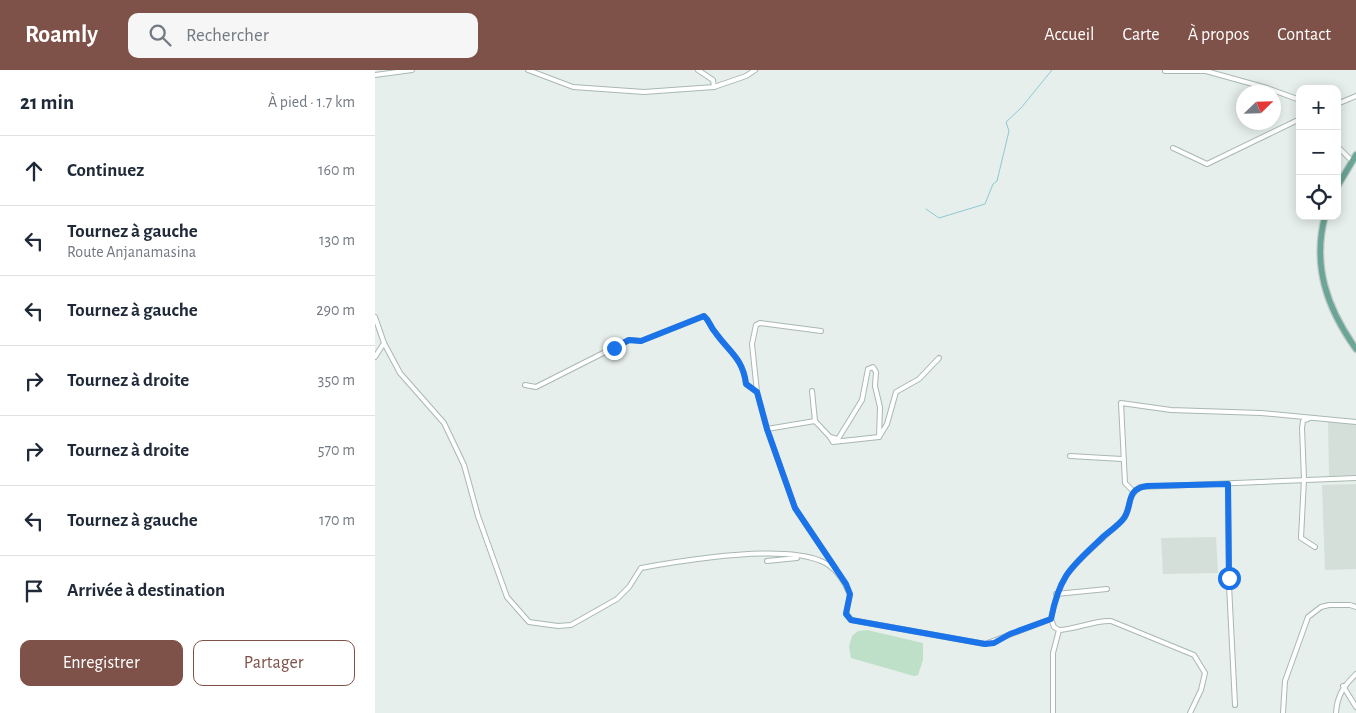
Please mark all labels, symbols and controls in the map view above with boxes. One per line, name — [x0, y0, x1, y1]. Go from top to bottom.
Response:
search box — [128, 13, 478, 58]
icon: search — [146, 21, 174, 49]
text: Roamly — [25, 23, 98, 47]
text: Rechercher — [186, 26, 269, 45]
text: Accueil — [1044, 26, 1095, 44]
text: Carte — [1123, 26, 1160, 44]
text: À propos — [1188, 26, 1249, 44]
text: Contact — [1277, 26, 1331, 44]
north arrow — [1236, 85, 1281, 130]
map controls — [1296, 85, 1341, 220]
button: + — [1296, 85, 1341, 130]
text: 21 min — [20, 92, 74, 113]
text: À pied · 1.7 km — [268, 94, 355, 110]
button: − — [1296, 130, 1341, 175]
icon: ahead — [20, 157, 48, 185]
text: Continuez — [67, 161, 144, 180]
text: 160 m — [318, 162, 355, 178]
button: locate — [1296, 175, 1341, 220]
text: Tournez à gauche — [67, 222, 198, 241]
icon: left — [20, 227, 48, 255]
text: 130 m — [319, 232, 355, 248]
text: Route Anjanamasina — [67, 244, 196, 260]
icon: left — [20, 297, 48, 325]
text: Tournez à gauche — [67, 301, 198, 320]
text: 290 m — [316, 302, 355, 318]
route end — [603, 337, 626, 360]
icon: right — [20, 367, 48, 395]
text: Tournez à droite — [67, 371, 189, 390]
text: 350 m — [318, 372, 355, 388]
icon: right — [20, 437, 48, 465]
text: Tournez à droite — [67, 441, 189, 460]
text: 570 m — [318, 442, 355, 458]
icon: left — [20, 507, 48, 535]
text: Tournez à gauche — [67, 511, 198, 530]
text: 170 m — [319, 512, 355, 528]
route start — [1218, 567, 1241, 590]
icon: arrive — [20, 577, 48, 605]
text: Arrivée à destination — [67, 581, 225, 600]
button: Enregistrer — [20, 640, 183, 686]
button: Partager — [193, 640, 355, 686]

